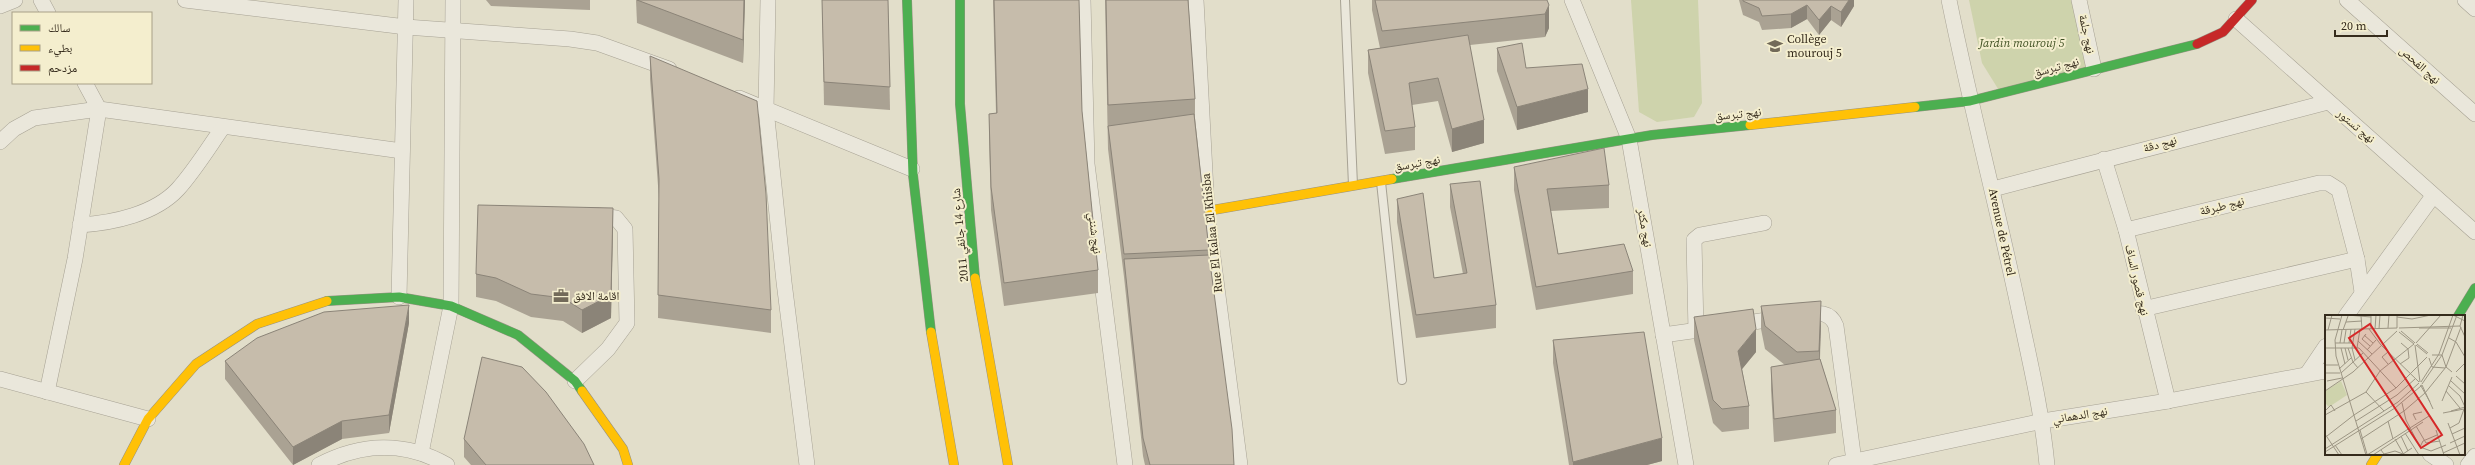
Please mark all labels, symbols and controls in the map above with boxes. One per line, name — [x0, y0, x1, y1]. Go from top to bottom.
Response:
legend — [12, 12, 152, 84]
scale bar — [2335, 12, 2387, 38]
street label: نهج جلمة — [2075, 13, 2099, 55]
text: 20 m — [2341, 18, 2367, 34]
text: سالك — [48, 20, 70, 36]
place label: Collège mourouj 5 — [1787, 31, 1842, 61]
park label: Jardin mourouj 5 — [1977, 35, 2066, 51]
school or university icon: Collège mourouj 5 — [1766, 37, 1784, 55]
text: بطيء — [48, 40, 72, 58]
street label: نهج الفحص — [2396, 42, 2444, 88]
street label: نهج تبرسق — [2031, 53, 2081, 81]
text: مزدحم — [48, 60, 77, 76]
street label: نهج تبرسق — [1714, 104, 1762, 124]
street label: نهج تستور — [2333, 105, 2378, 147]
street label: نهج دقة — [2141, 132, 2179, 156]
street label: نهج تبرسق — [1393, 151, 1441, 175]
street label: Rue El Kalaa El Khisba — [1198, 172, 1226, 294]
street label: شارع 14 جانفي 2011 — [948, 187, 974, 283]
street label: Avenue de Pétrel — [1985, 187, 2019, 278]
street label: نهج طبرقة — [2198, 193, 2246, 219]
street label: نهج مكثر — [1634, 207, 1656, 249]
street label: نهج شنني — [1082, 211, 1105, 255]
street label: نهج قصور الساف — [2121, 243, 2153, 317]
office icon: اقامة الافق — [552, 287, 570, 305]
place label: اقامة الافق — [573, 288, 620, 304]
inset map — [2325, 315, 2465, 455]
street label: نهج الدهماني — [2051, 403, 2109, 429]

